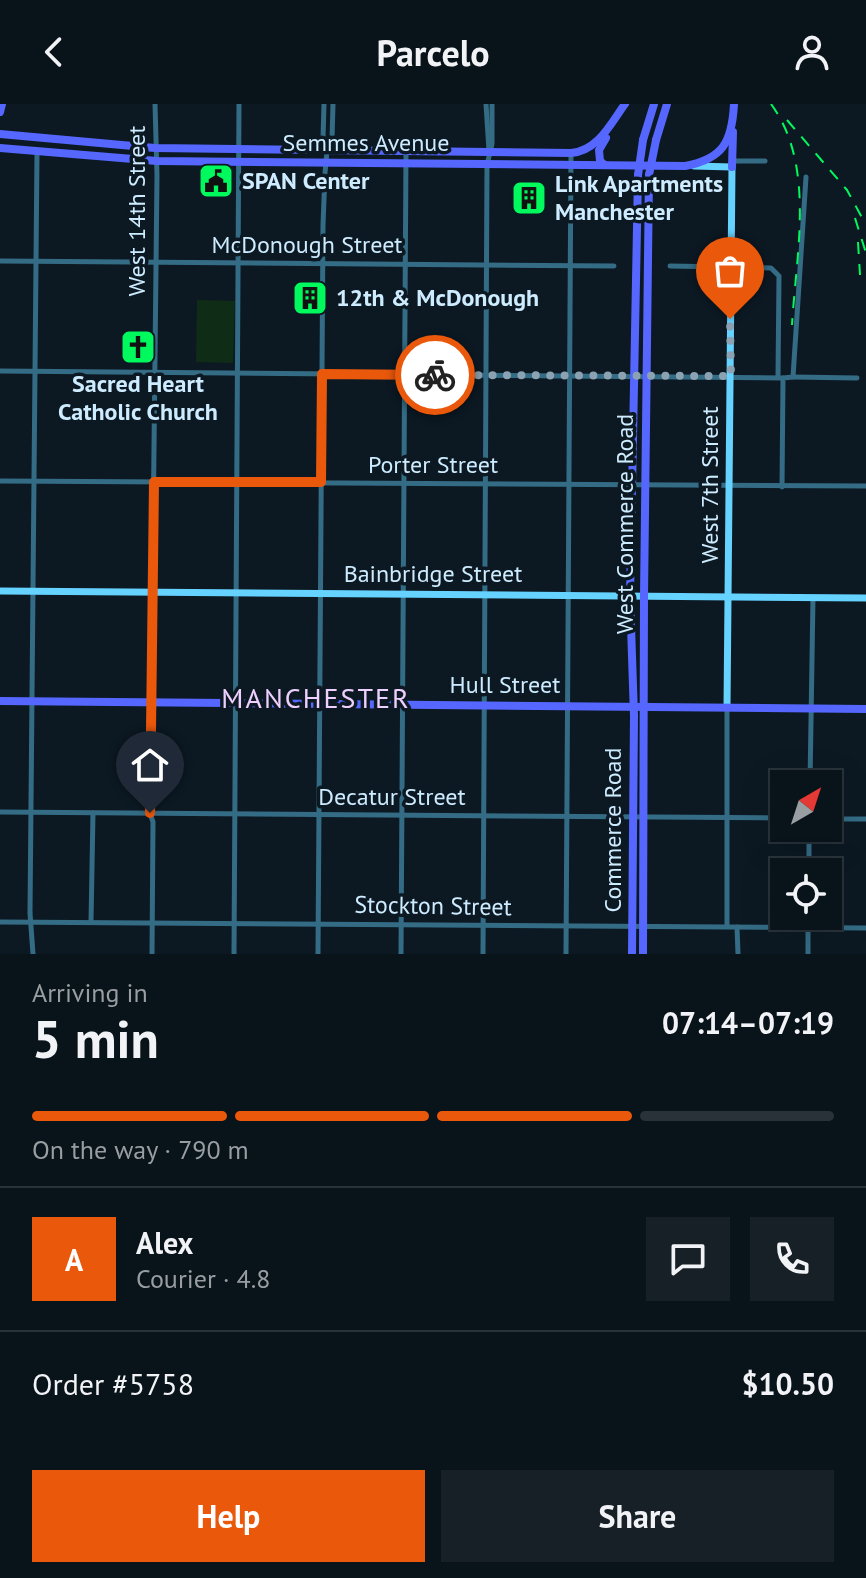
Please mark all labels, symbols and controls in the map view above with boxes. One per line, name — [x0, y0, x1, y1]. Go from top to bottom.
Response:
text: Parcelo — [376, 29, 490, 76]
icon: back — [32, 30, 76, 74]
icon: person — [790, 30, 834, 74]
street label: West 14th Street — [121, 126, 152, 296]
street label: Semmes Avenue — [283, 127, 449, 158]
public building icon: SPAN Center — [197, 162, 235, 200]
place label: SPAN Center — [242, 165, 370, 196]
place label: Link Apartments Manchester — [555, 168, 723, 227]
building icon: Link Apartments Manchester — [510, 179, 548, 217]
street label: McDonough Street — [211, 229, 403, 260]
pin — [696, 237, 764, 319]
icon: bag — [708, 249, 752, 293]
building icon: 12th & McDonough — [291, 279, 329, 317]
place label: 12th & McDonough — [336, 282, 539, 313]
church icon: Sacred Heart Catholic Church — [119, 328, 157, 366]
courier — [395, 335, 475, 415]
icon: bike — [413, 353, 457, 397]
place label: Sacred Heart Catholic Church — [58, 368, 218, 427]
street label: West 7th Street — [694, 406, 725, 564]
street label: West Commerce Road — [609, 414, 640, 634]
street label: Porter Street — [368, 449, 498, 480]
street label: Bainbridge Street — [344, 558, 522, 589]
street label: Hull Street — [450, 669, 560, 700]
district label: MANCHESTER — [221, 679, 411, 716]
pin — [116, 731, 184, 813]
icon: home — [128, 743, 172, 787]
street label: Commerce Road — [597, 748, 628, 912]
north arrow — [770, 770, 842, 842]
map controls — [770, 770, 842, 930]
street label: Decatur Street — [318, 781, 466, 812]
button: locate — [770, 858, 842, 930]
street label: Stockton Street — [354, 889, 512, 922]
text: Arriving in — [32, 976, 148, 1009]
text: 07:14–07:19 — [662, 1003, 834, 1042]
text: 5 min — [32, 1005, 159, 1072]
text: On the way · 790 m — [32, 1133, 249, 1166]
button: chat — [646, 1217, 730, 1301]
button: phone — [750, 1217, 834, 1301]
text: Alex — [136, 1223, 193, 1262]
text: A — [65, 1240, 83, 1279]
text: Courier · 4.8 — [136, 1262, 270, 1295]
text: Order #5758 — [32, 1364, 194, 1403]
text: $10.50 — [742, 1364, 834, 1403]
button: Help — [32, 1470, 425, 1562]
button: Share — [441, 1470, 834, 1562]

